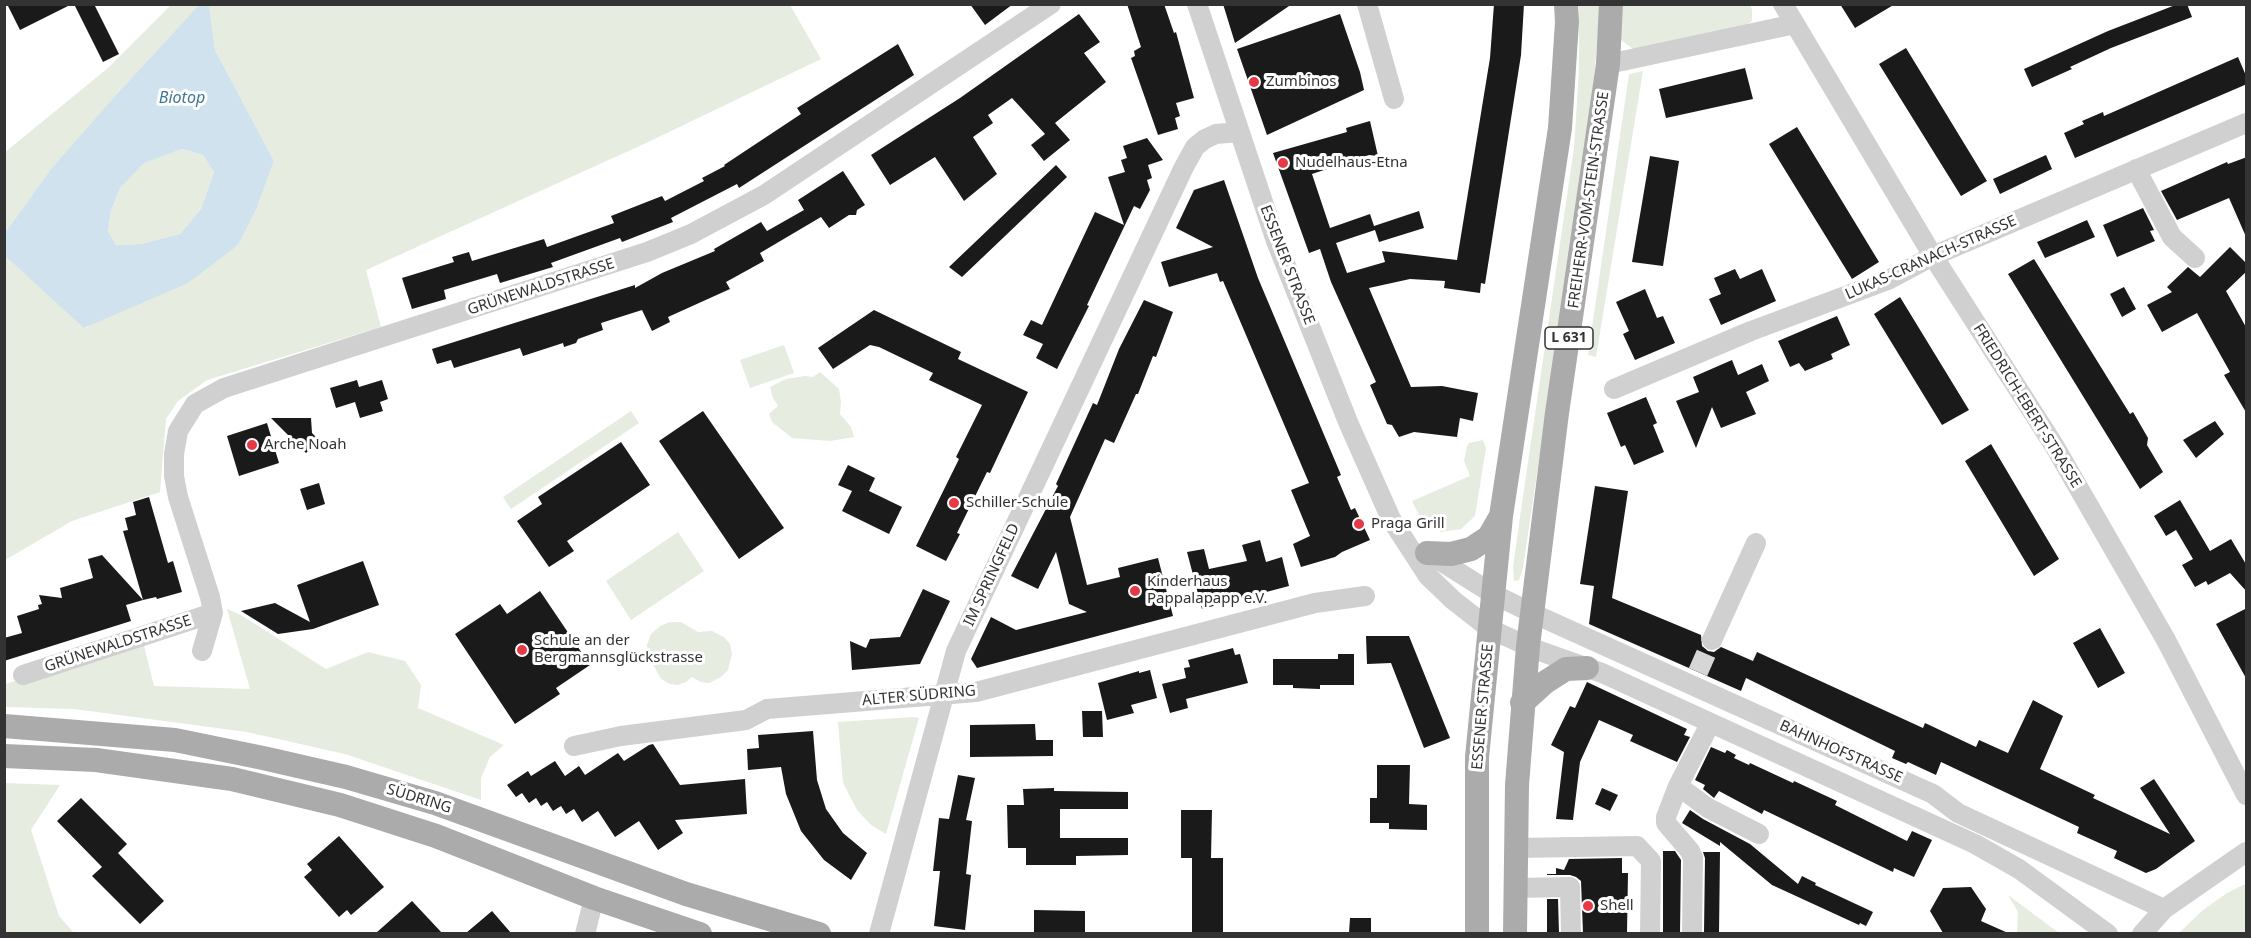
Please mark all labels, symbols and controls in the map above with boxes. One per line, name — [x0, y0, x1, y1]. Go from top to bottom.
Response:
place label: Zumbinos — [1266, 73, 1336, 91]
marker: Zumbinos — [1247, 75, 1261, 89]
water label: Biotop — [159, 88, 205, 108]
street label: FREIHERR-VOM-STEIN-STRASSE — [1565, 90, 1613, 310]
place label: Nudelhaus-Etna — [1295, 154, 1408, 172]
marker: Nudelhaus-Etna — [1276, 156, 1290, 170]
street label: ESSENER STRASSE — [1256, 203, 1318, 327]
street label: LUKAS-CRANACH-STRASSE — [1843, 212, 2019, 304]
street label: GRÜNEWALDSTRASSE — [465, 255, 617, 319]
street label: FRIEDRICH-EBERT-STRASSE — [1969, 321, 2085, 491]
road number: L 631 — [1545, 327, 1593, 349]
place label: Arche Noah — [264, 436, 346, 454]
marker: Arche Noah — [245, 438, 259, 452]
place label: Schiller-Schule — [966, 494, 1068, 512]
marker: Schiller-Schule — [947, 496, 961, 510]
place label: Praga Grill — [1371, 515, 1445, 533]
marker: Praga Grill — [1352, 517, 1366, 531]
street label: IM SPRINGFELD — [960, 521, 1024, 629]
place label: Kinderhaus Pappalapapp e.V. — [1147, 573, 1267, 608]
marker: Kinderhaus Pappalapapp e.V. — [1128, 584, 1142, 598]
street label: GRÜNEWALDSTRASSE — [42, 612, 194, 676]
place label: Schule an der Bergmannsglückstrasse — [534, 632, 703, 667]
marker: Schule an der Bergmannsglückstrasse — [515, 643, 529, 657]
street label: ESSENER STRASSE — [1469, 643, 1497, 771]
street label: ALTER SÜDRING — [861, 682, 977, 710]
street label: BAHNHOFSTRASSE — [1777, 717, 1905, 787]
street label: SÜDRING — [384, 781, 454, 817]
place label: Shell — [1600, 897, 1634, 915]
marker: Shell — [1581, 899, 1595, 913]

